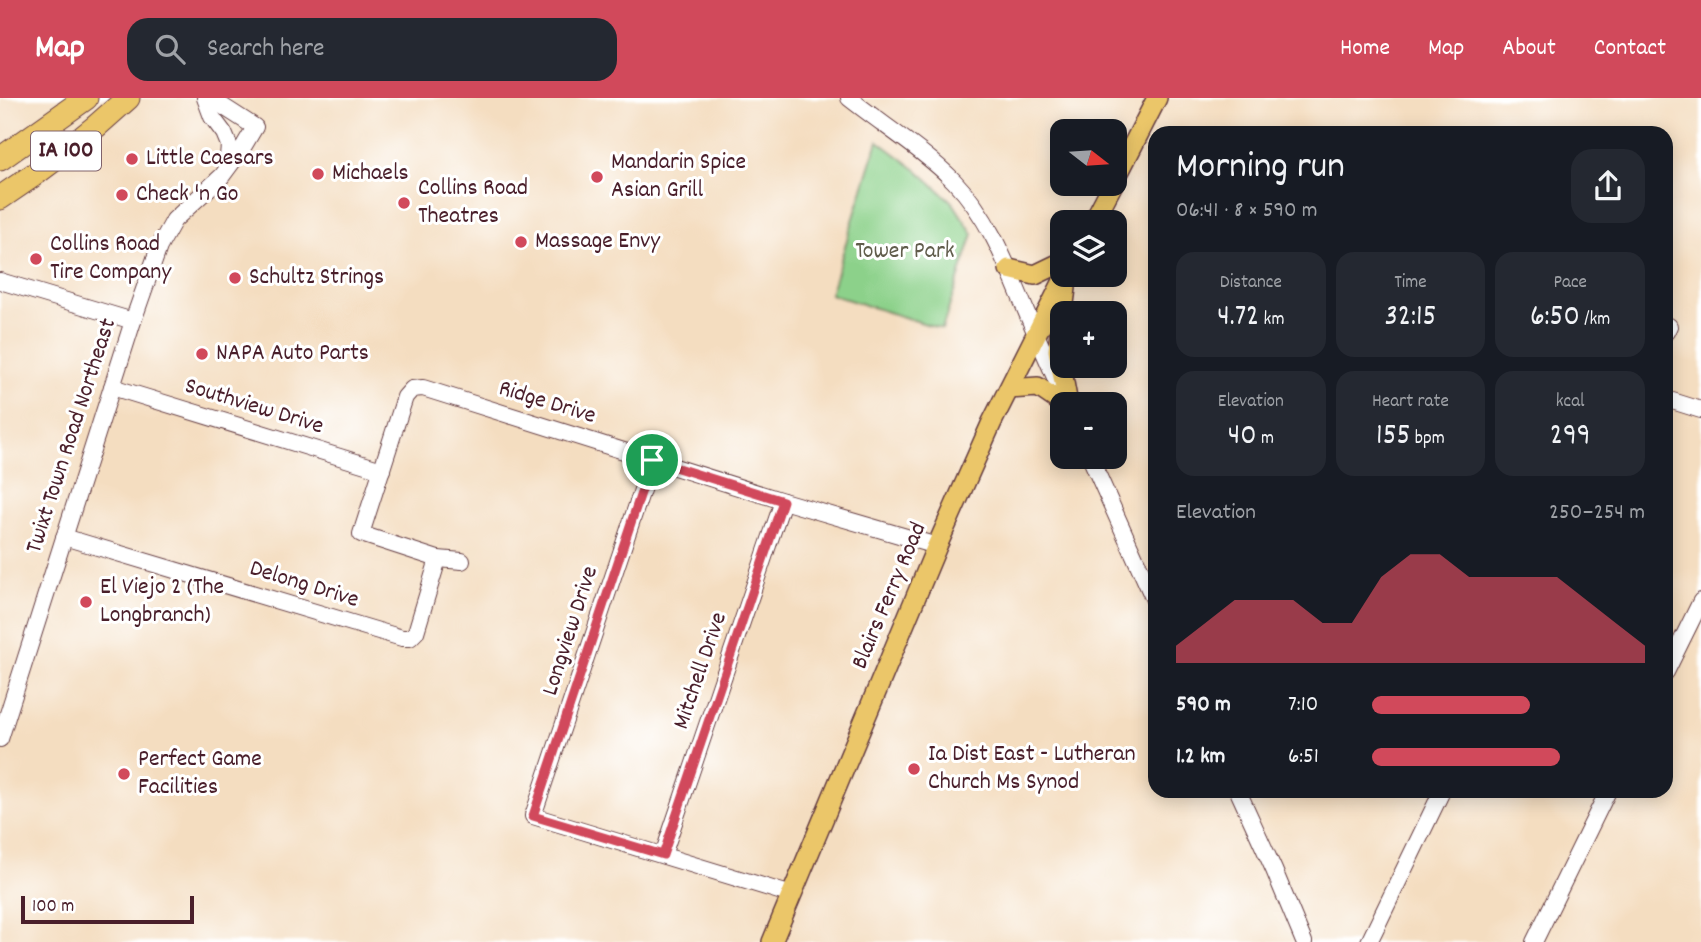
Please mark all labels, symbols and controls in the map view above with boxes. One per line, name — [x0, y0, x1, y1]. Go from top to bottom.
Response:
search box — [127, 18, 617, 81]
text: Map — [35, 26, 85, 73]
icon: search — [151, 30, 189, 68]
text: Search here — [207, 31, 325, 68]
text: Home — [1340, 32, 1390, 66]
text: Map — [1428, 32, 1464, 66]
text: About — [1502, 32, 1556, 66]
text: Contact — [1594, 32, 1666, 66]
north arrow — [1050, 119, 1127, 196]
map controls — [1050, 119, 1127, 469]
road number: IA 100 — [31, 132, 101, 170]
text: Morning run — [1176, 141, 1345, 196]
place label: Little Caesars — [146, 142, 274, 176]
place label: Mandarin Spice Asian Grill — [611, 146, 746, 208]
button: share — [1571, 149, 1645, 223]
marker: Little Caesars — [124, 151, 140, 167]
place label: Michaels — [332, 157, 409, 191]
marker: Michaels — [310, 166, 326, 182]
marker: Mandarin Spice Asian Grill — [589, 169, 605, 185]
place label: Collins Road Theatres — [418, 172, 528, 234]
place label: Check 'n Go — [136, 178, 239, 212]
marker: Check 'n Go — [114, 187, 130, 203]
marker: Collins Road Theatres — [396, 195, 412, 211]
text: 06:41 · 8 × 590 m — [1176, 195, 1318, 228]
button: layers — [1050, 210, 1127, 287]
place label: Massage Envy — [535, 225, 661, 259]
place label: Collins Road Tire Company — [50, 228, 172, 290]
marker: Massage Envy — [513, 234, 529, 250]
park label: Tower Park — [855, 235, 955, 269]
marker: Collins Road Tire Company — [28, 251, 44, 267]
place label: Schultz Strings — [249, 261, 384, 295]
marker: Schultz Strings — [227, 270, 243, 286]
text: Distance — [1220, 270, 1282, 297]
text: Time — [1394, 270, 1427, 297]
text: Pace — [1553, 270, 1587, 297]
text: 4.72 — [1217, 297, 1259, 340]
text: 32:15 — [1385, 297, 1436, 340]
text: 6:50 — [1530, 297, 1580, 340]
button: + — [1050, 301, 1127, 378]
text: km — [1259, 307, 1284, 334]
text: /km — [1580, 307, 1610, 334]
street label: Twixt Town Road Northeast — [18, 314, 126, 558]
place label: NAPA Auto Parts — [216, 337, 369, 371]
marker: NAPA Auto Parts — [194, 346, 210, 362]
street label: Southview Drive — [180, 370, 328, 444]
street label: Ridge Drive — [494, 372, 600, 434]
text: Elevation — [1218, 389, 1284, 416]
text: Heart rate — [1372, 389, 1449, 416]
text: kcal — [1556, 389, 1585, 416]
button: − — [1050, 392, 1127, 469]
text: 40 — [1228, 416, 1257, 459]
text: 155 — [1376, 416, 1410, 459]
text: 299 — [1550, 416, 1590, 459]
text: m — [1257, 426, 1274, 453]
text: bpm — [1410, 426, 1445, 453]
pin — [622, 430, 682, 490]
icon: arrive — [633, 441, 671, 479]
text: Elevation — [1176, 497, 1256, 530]
text: 250–254 m — [1549, 497, 1645, 530]
street label: Blairs Ferry Road — [844, 517, 936, 675]
street label: Delong Drive — [245, 552, 363, 618]
street label: Longview Drive — [534, 562, 608, 700]
place label: El Viejo 2 (The Longbranch) — [100, 571, 224, 633]
marker: El Viejo 2 (The Longbranch) — [78, 594, 94, 610]
street label: Mitchell Drive — [665, 608, 737, 734]
text: 590 m — [1176, 689, 1231, 722]
text: 7:10 — [1288, 689, 1318, 722]
place label: Ia Dist East - Lutheran Church Ms Synod — [928, 738, 1136, 800]
text: 1.2 km — [1176, 741, 1225, 774]
text: 6:51 — [1288, 741, 1319, 774]
place label: Perfect Game Facilities — [138, 743, 262, 805]
marker: Ia Dist East - Lutheran Church Ms Synod — [906, 761, 922, 777]
marker: Perfect Game Facilities — [116, 766, 132, 782]
scale bar — [21, 893, 194, 925]
text: 100 m — [32, 894, 74, 921]

